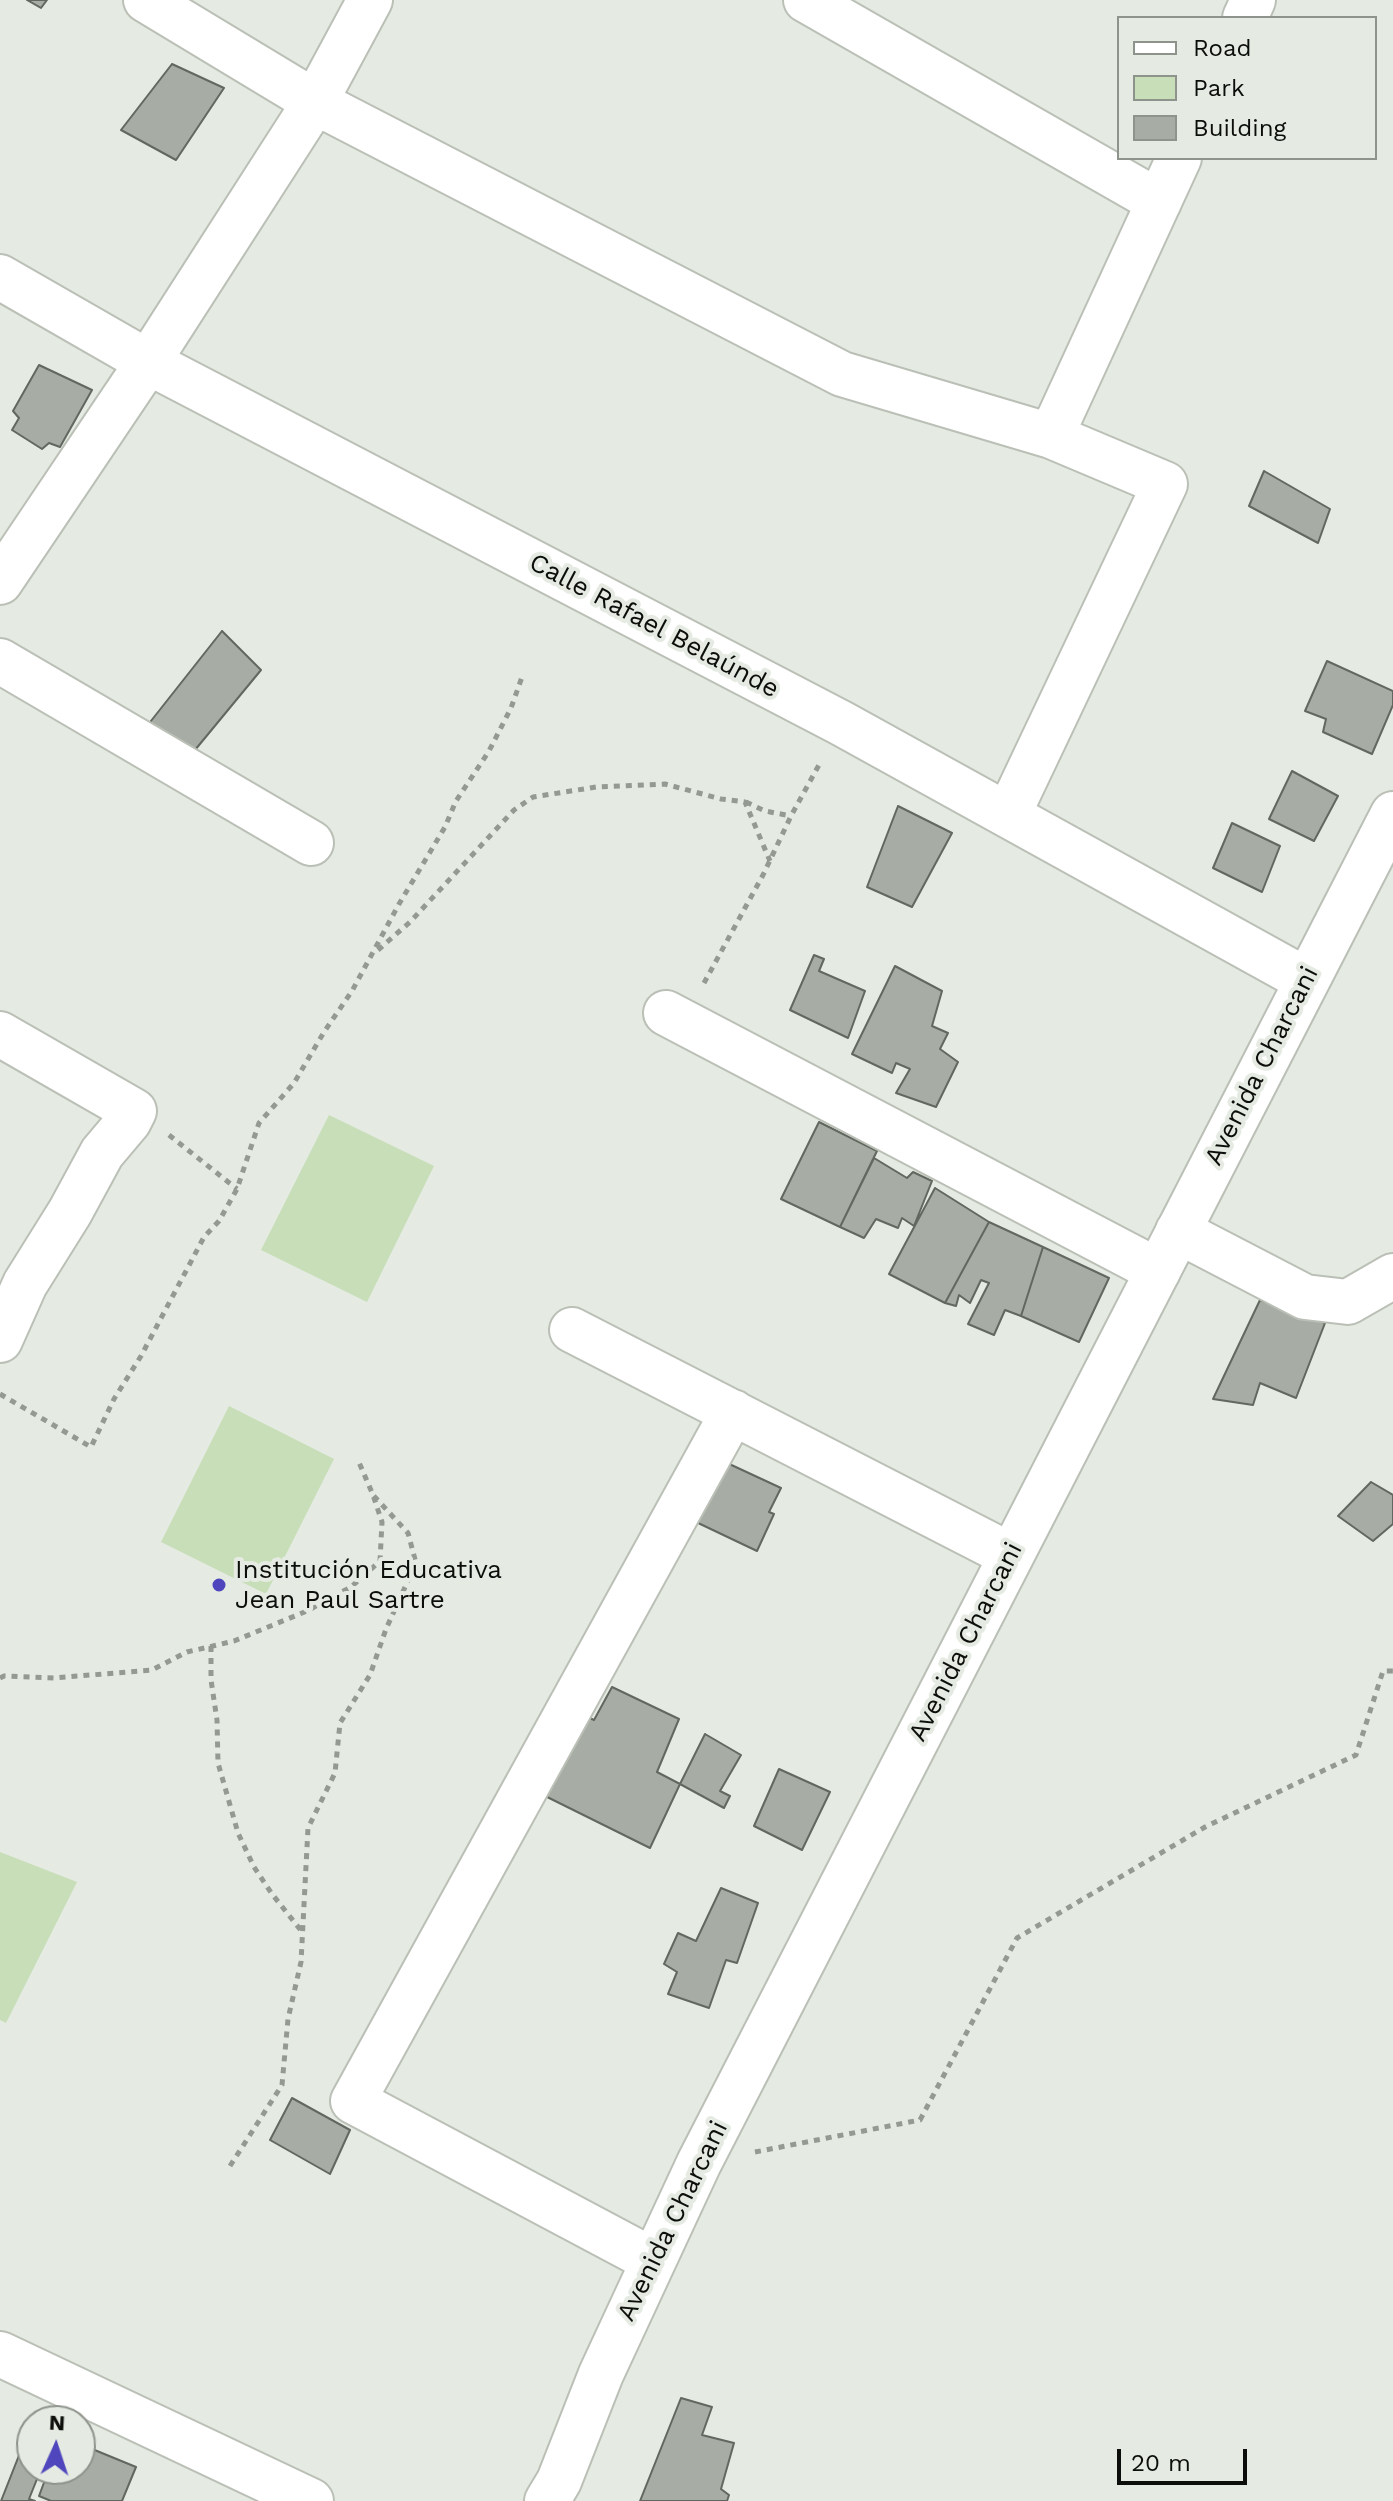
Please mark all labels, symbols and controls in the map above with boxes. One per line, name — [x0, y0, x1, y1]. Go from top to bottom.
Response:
legend — [1117, 16, 1377, 160]
text: Road — [1193, 34, 1252, 62]
text: Park — [1193, 74, 1245, 102]
text: Building — [1193, 114, 1286, 142]
street label: Calle Rafael Belaúnde — [524, 547, 784, 705]
street label: Avenida Charcani — [1198, 961, 1326, 1171]
street label: Avenida Charcani — [902, 1537, 1030, 1747]
place label: Institución Educativa Jean Paul Sartre — [235, 1554, 502, 1616]
marker: Institución Educativa Jean Paul Sartre — [210, 1576, 228, 1594]
street label: Avenida Charcani — [611, 2116, 735, 2326]
north arrow — [16, 2405, 96, 2485]
text: N — [48, 2410, 66, 2435]
scale bar — [1121, 2433, 1251, 2483]
text: 20 m — [1131, 2449, 1191, 2477]

